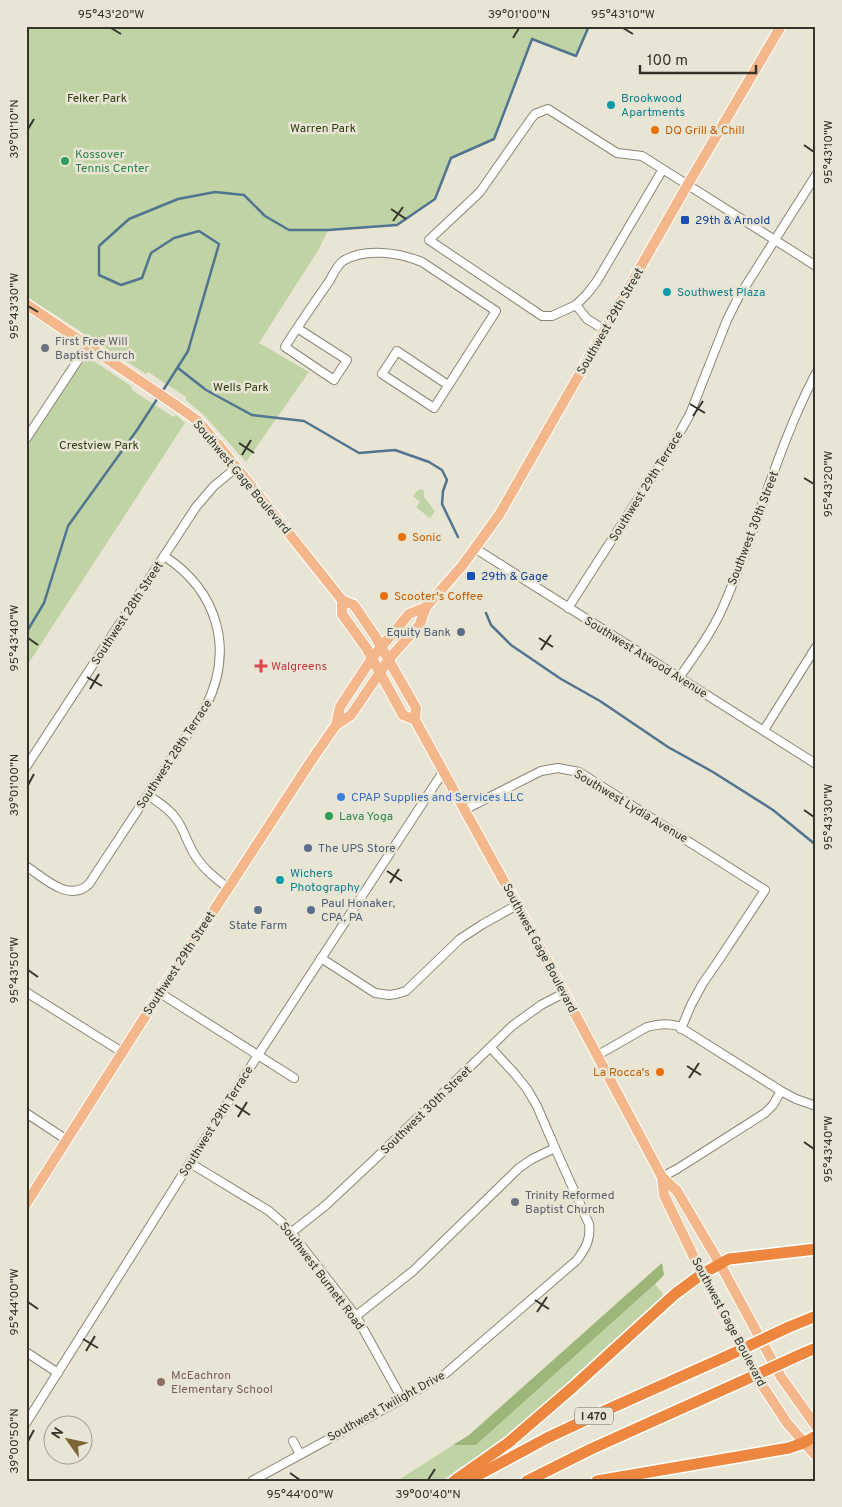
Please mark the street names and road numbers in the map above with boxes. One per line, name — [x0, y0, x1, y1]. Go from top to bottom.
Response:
street label: Southwest 29th Street — [574, 265, 648, 378]
street label: Southwest Gage Boulevard — [189, 417, 294, 538]
street label: Southwest 29th Terrace — [606, 428, 687, 545]
street label: Southwest 30th Street — [725, 469, 783, 588]
street label: Southwest 28th Street — [88, 559, 167, 668]
street label: Southwest Atwood Avenue — [581, 613, 710, 702]
street label: Southwest 28th Terrace — [133, 697, 216, 812]
street label: Southwest Lydia Avenue — [571, 766, 690, 847]
street label: Southwest Gage Boulevard — [498, 881, 580, 1016]
street label: Southwest 29th Street — [140, 909, 219, 1018]
street label: Southwest 29th Terrace — [176, 1063, 257, 1180]
street label: Southwest 30th Street — [378, 1063, 476, 1158]
street label: Southwest Burnett Road — [275, 1219, 367, 1334]
street label: Southwest Gage Boulevard — [687, 1255, 769, 1390]
street label: Southwest Twilight Drive — [325, 1368, 448, 1446]
road number: I 470 — [575, 1408, 613, 1424]

